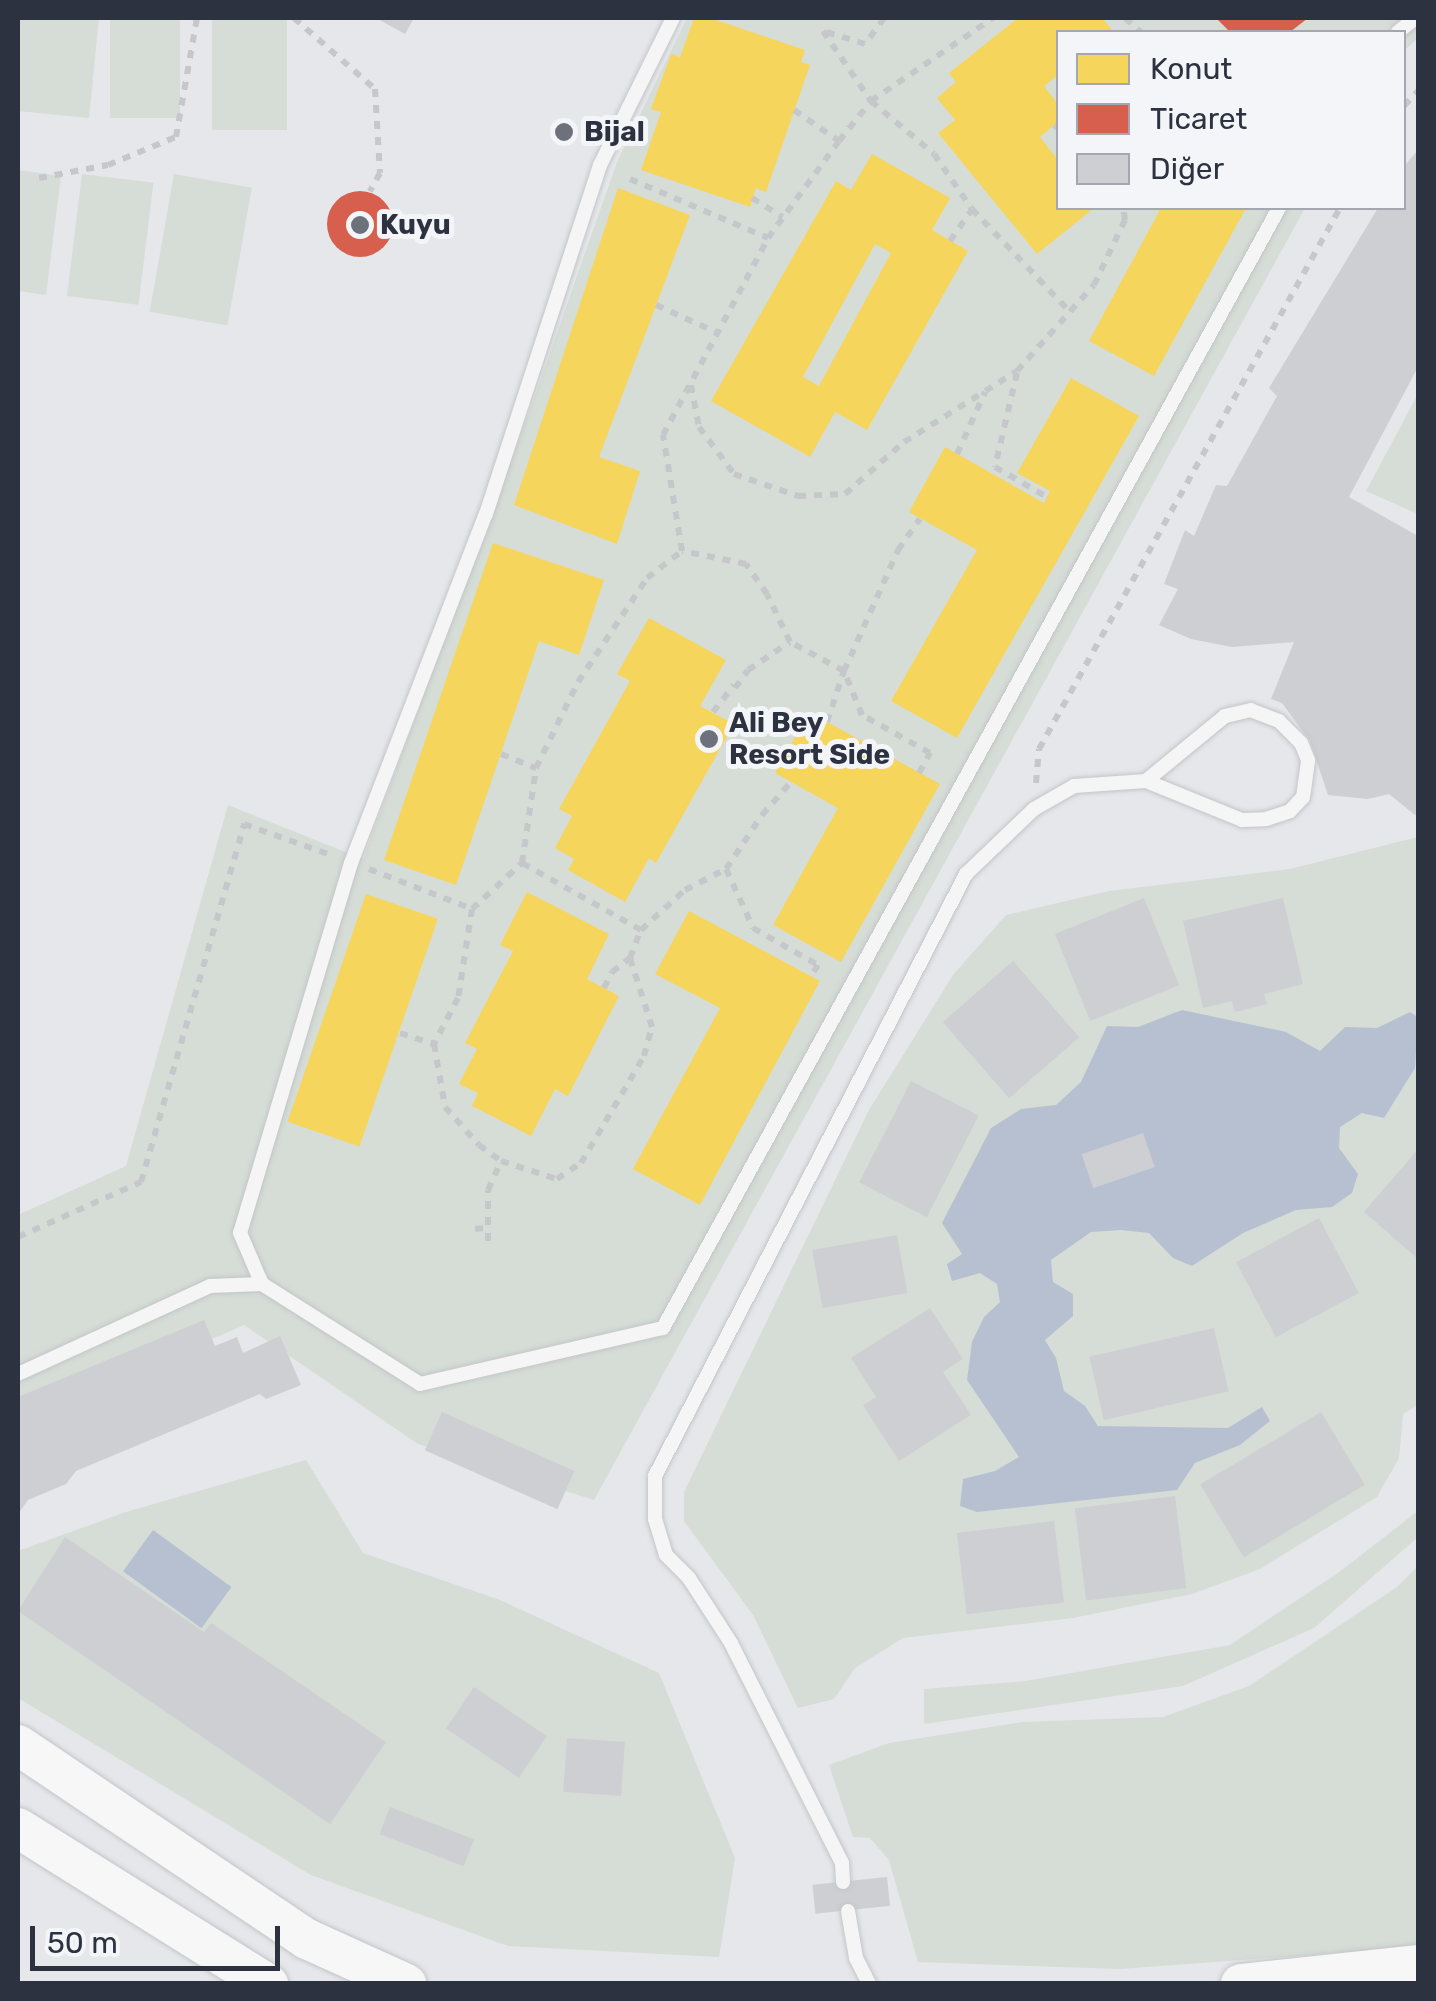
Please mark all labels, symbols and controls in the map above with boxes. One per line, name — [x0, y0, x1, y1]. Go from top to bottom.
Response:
legend — [1056, 30, 1406, 210]
text: Konut — [1150, 51, 1232, 87]
text: Ticaret — [1150, 101, 1247, 137]
place label: Bijal — [584, 115, 645, 149]
marker: Bijal — [553, 121, 575, 143]
text: Diğer — [1150, 151, 1224, 187]
place label: Kuyu — [380, 208, 451, 242]
marker: Kuyu — [349, 214, 371, 236]
place label: Ali Bey Resort Side — [729, 706, 890, 772]
marker: Ali Bey Resort Side — [698, 728, 720, 750]
scale bar — [35, 1906, 285, 1968]
text: 50 m — [47, 1925, 118, 1961]

